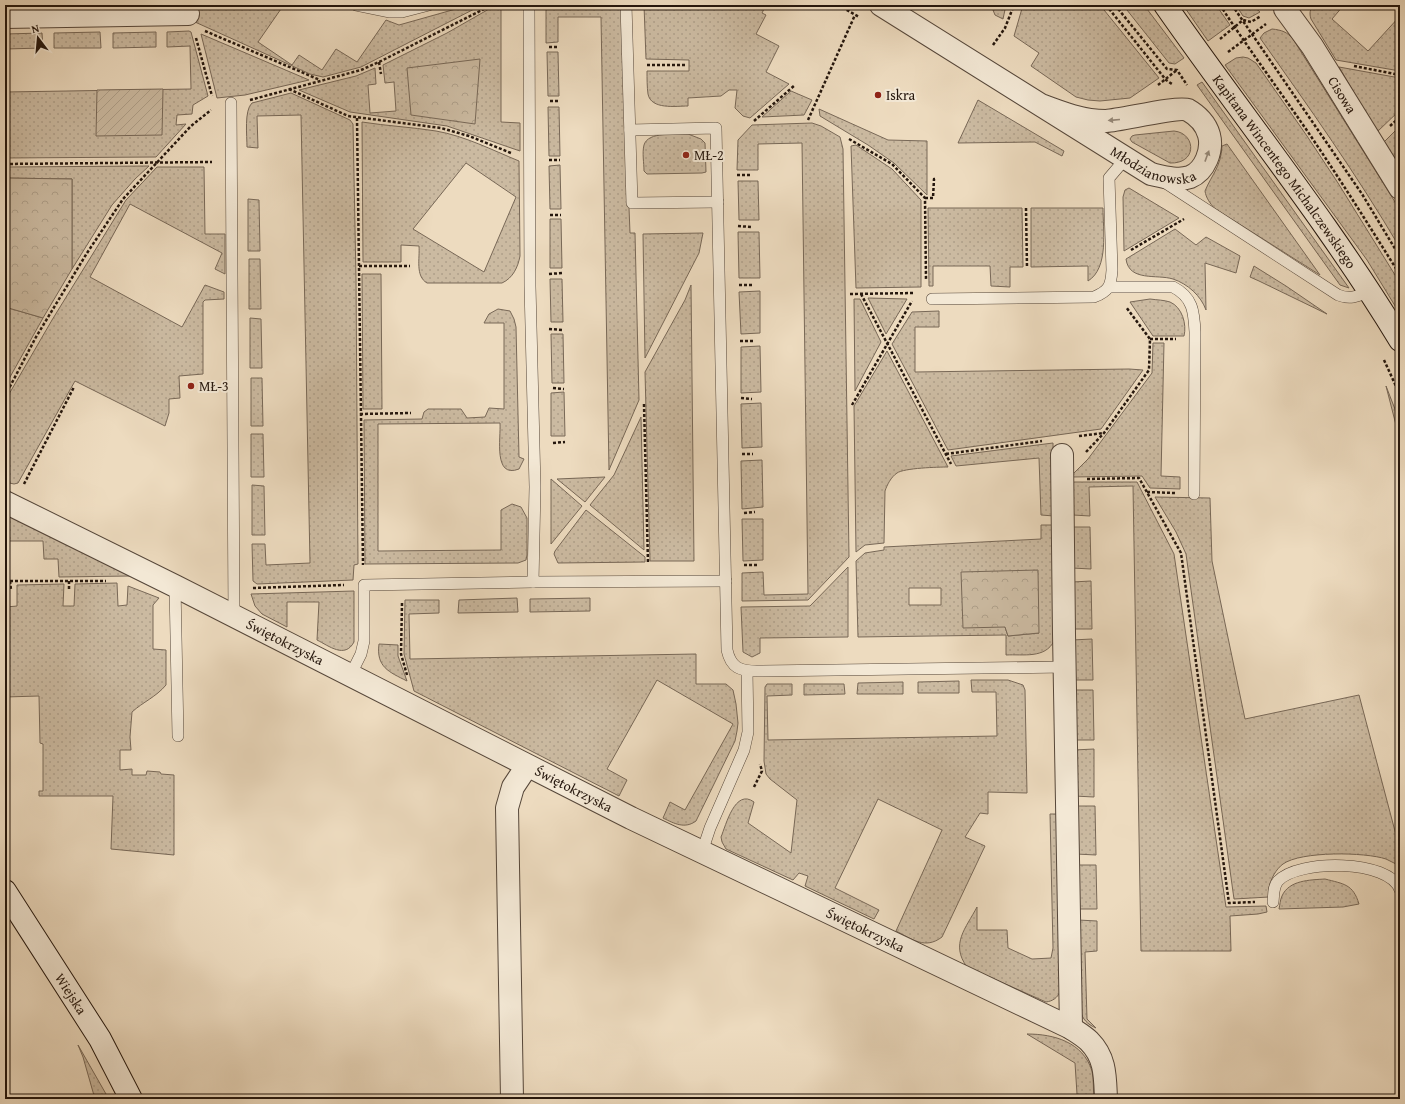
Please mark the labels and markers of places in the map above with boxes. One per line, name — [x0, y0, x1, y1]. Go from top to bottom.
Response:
place label: Iskra — [886, 85, 916, 105]
marker: Iskra — [873, 90, 883, 100]
place label: MŁ-2 — [694, 145, 724, 165]
marker: MŁ-2 — [681, 150, 691, 160]
place label: MŁ-3 — [199, 376, 229, 396]
marker: MŁ-3 — [186, 381, 196, 391]

